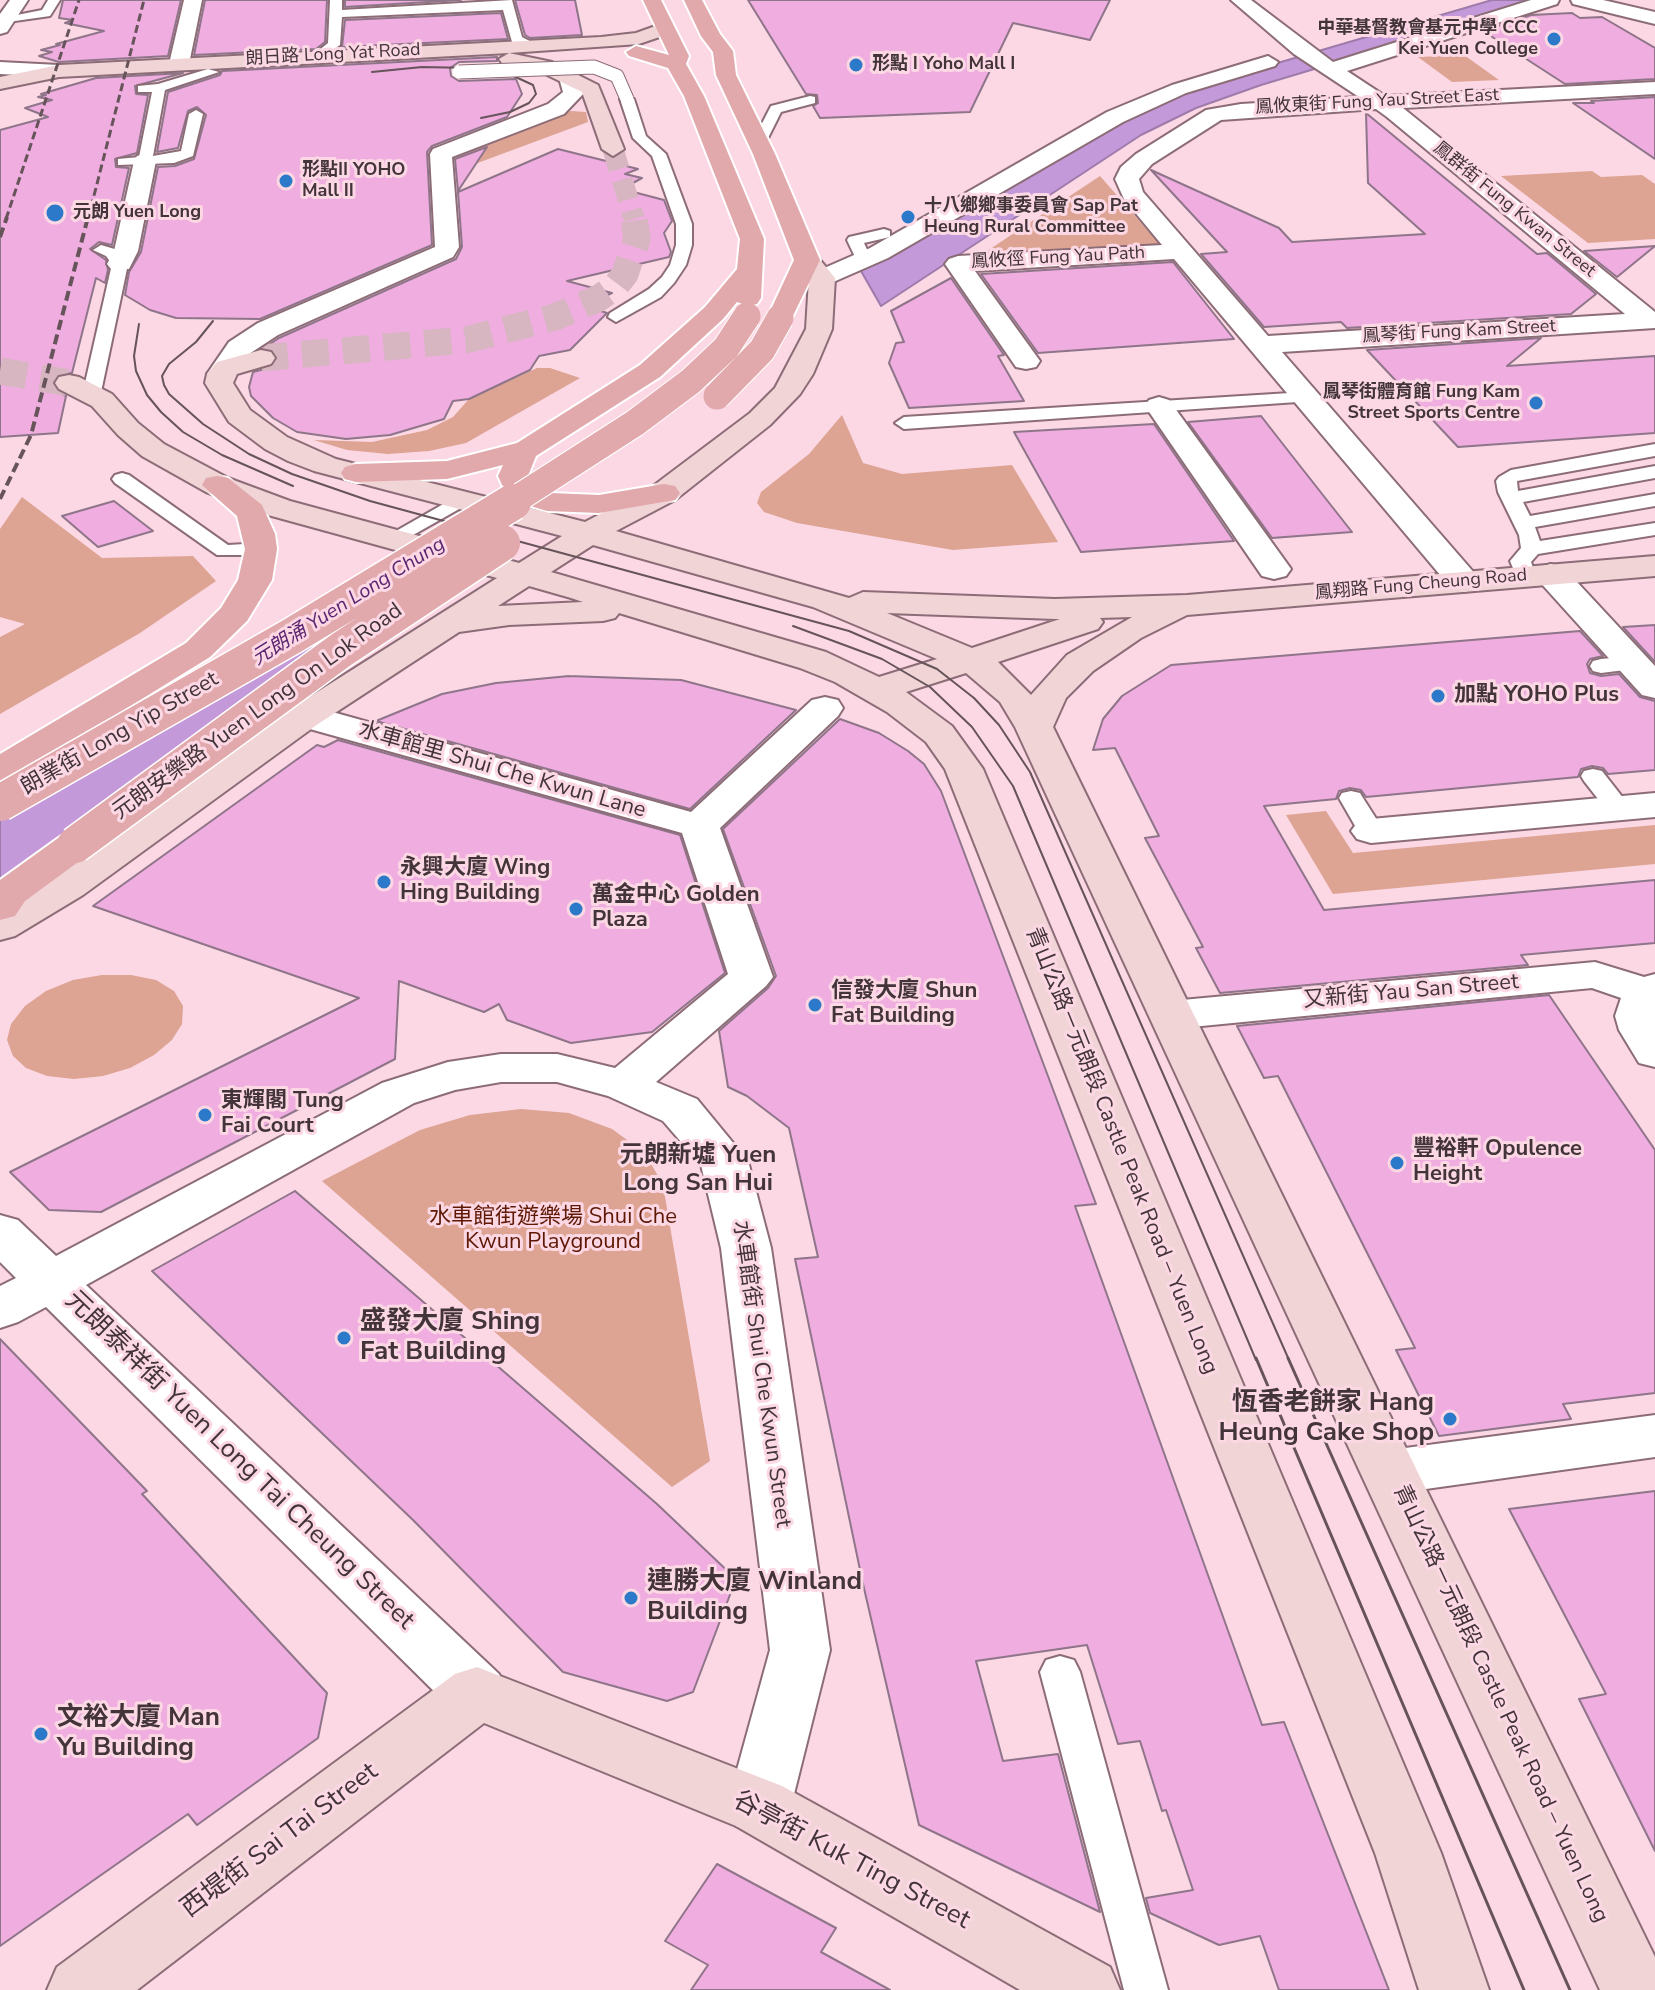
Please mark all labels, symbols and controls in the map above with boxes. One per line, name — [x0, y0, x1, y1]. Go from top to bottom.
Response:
place label: 中華基督教會基元中學 CCC Kei Yuen College — [1317, 18, 1538, 60]
marker: 中華基督教會基元中學 CCC Kei Yuen College — [1545, 30, 1563, 48]
street label: 朗日路 Long Yat Road — [245, 40, 421, 70]
place label: 形點 I Yoho Mall I — [872, 54, 1015, 76]
marker: 形點 I Yoho Mall I — [847, 56, 865, 74]
street label: 鳳攸東街 Fung Yau Street East — [1255, 85, 1499, 119]
street label: 鳳群街 Fung Kwan Street — [1428, 138, 1600, 282]
place label: 形點II YOHO Mall II — [302, 160, 405, 202]
marker: 形點II YOHO Mall II — [277, 172, 295, 190]
place label: 十八鄉鄉事委員會 Sap Pat Heung Rural Committee — [924, 196, 1138, 238]
marker: 元朗 Yuen Long — [44, 202, 66, 224]
place label: 元朗 Yuen Long — [73, 202, 201, 224]
marker: 十八鄉鄉事委員會 Sap Pat Heung Rural Committee — [899, 208, 917, 226]
street label: 鳳攸徑 Fung Yau Path — [970, 243, 1146, 273]
street label: 鳳琴街 Fung Kam Street — [1362, 316, 1556, 348]
place label: 鳳琴街體育館 Fung Kam Street Sports Centre — [1323, 382, 1520, 424]
marker: 鳳琴街體育館 Fung Kam Street Sports Centre — [1527, 394, 1545, 412]
water label: 元朗涌 Yuen Long Chung — [248, 533, 450, 671]
street label: 鳳翔路 Fung Cheung Road — [1314, 565, 1528, 605]
street label: 元朗安樂路 Yuen Long On Lok Road — [108, 598, 408, 826]
street label: 朗業街 Long Yip Street — [17, 667, 223, 801]
place label: 加點 YOHO Plus — [1454, 683, 1619, 709]
marker: 加點 YOHO Plus — [1429, 687, 1447, 705]
street label: 水車館里 Shui Che Kwun Lane — [355, 717, 649, 825]
place label: 永興大廈 Wing Hing Building — [400, 856, 550, 908]
marker: 永興大廈 Wing Hing Building — [375, 873, 393, 891]
place label: 萬金中心 Golden Plaza — [592, 883, 760, 934]
marker: 萬金中心 Golden Plaza — [567, 900, 585, 918]
street label: 青山公路－元朗段 Castle Peak Road – Yuen Long — [1019, 924, 1223, 1378]
street label: 又新街 Yau San Street — [1302, 969, 1520, 1015]
place label: 信發大廈 Shun Fat Building — [831, 979, 977, 1030]
marker: 信發大廈 Shun Fat Building — [806, 996, 824, 1014]
place label: 東輝閣 Tung Fai Court — [221, 1089, 344, 1140]
marker: 東輝閣 Tung Fai Court — [196, 1106, 214, 1124]
place label: 豐裕軒 Opulence Height — [1413, 1137, 1582, 1188]
district label: 元朗新墟 Yuen Long San Hui — [620, 1142, 776, 1198]
marker: 豐裕軒 Opulence Height — [1388, 1154, 1406, 1172]
park label: 水車館街遊樂場 Shui Che Kwun Playground — [429, 1205, 677, 1256]
street label: 水車館街 Shui Che Kwun Street — [726, 1219, 796, 1529]
street label: 元朗泰祥街 Yuen Long Tai Cheung Street — [58, 1285, 420, 1637]
place label: 盛發大廈 Shing Fat Building — [360, 1307, 540, 1368]
marker: 盛發大廈 Shing Fat Building — [335, 1329, 353, 1347]
place label: 恆香老餅家 Hang Heung Cake Shop — [1218, 1388, 1434, 1450]
marker: 恆香老餅家 Hang Heung Cake Shop — [1441, 1410, 1459, 1428]
street label: 青山公路－元朗段 Castle Peak Road – Yuen Long — [1387, 1481, 1613, 1927]
place label: 連勝大廈 Winland Building — [647, 1567, 862, 1628]
marker: 連勝大廈 Winland Building — [622, 1589, 640, 1607]
place label: 文裕大廈 Man Yu Building — [57, 1703, 220, 1764]
marker: 文裕大廈 Man Yu Building — [32, 1725, 50, 1743]
street label: 西堤街 Sai Tai Street — [175, 1757, 385, 1925]
street label: 谷亭街 Kuk Ting Street — [727, 1785, 975, 1937]

